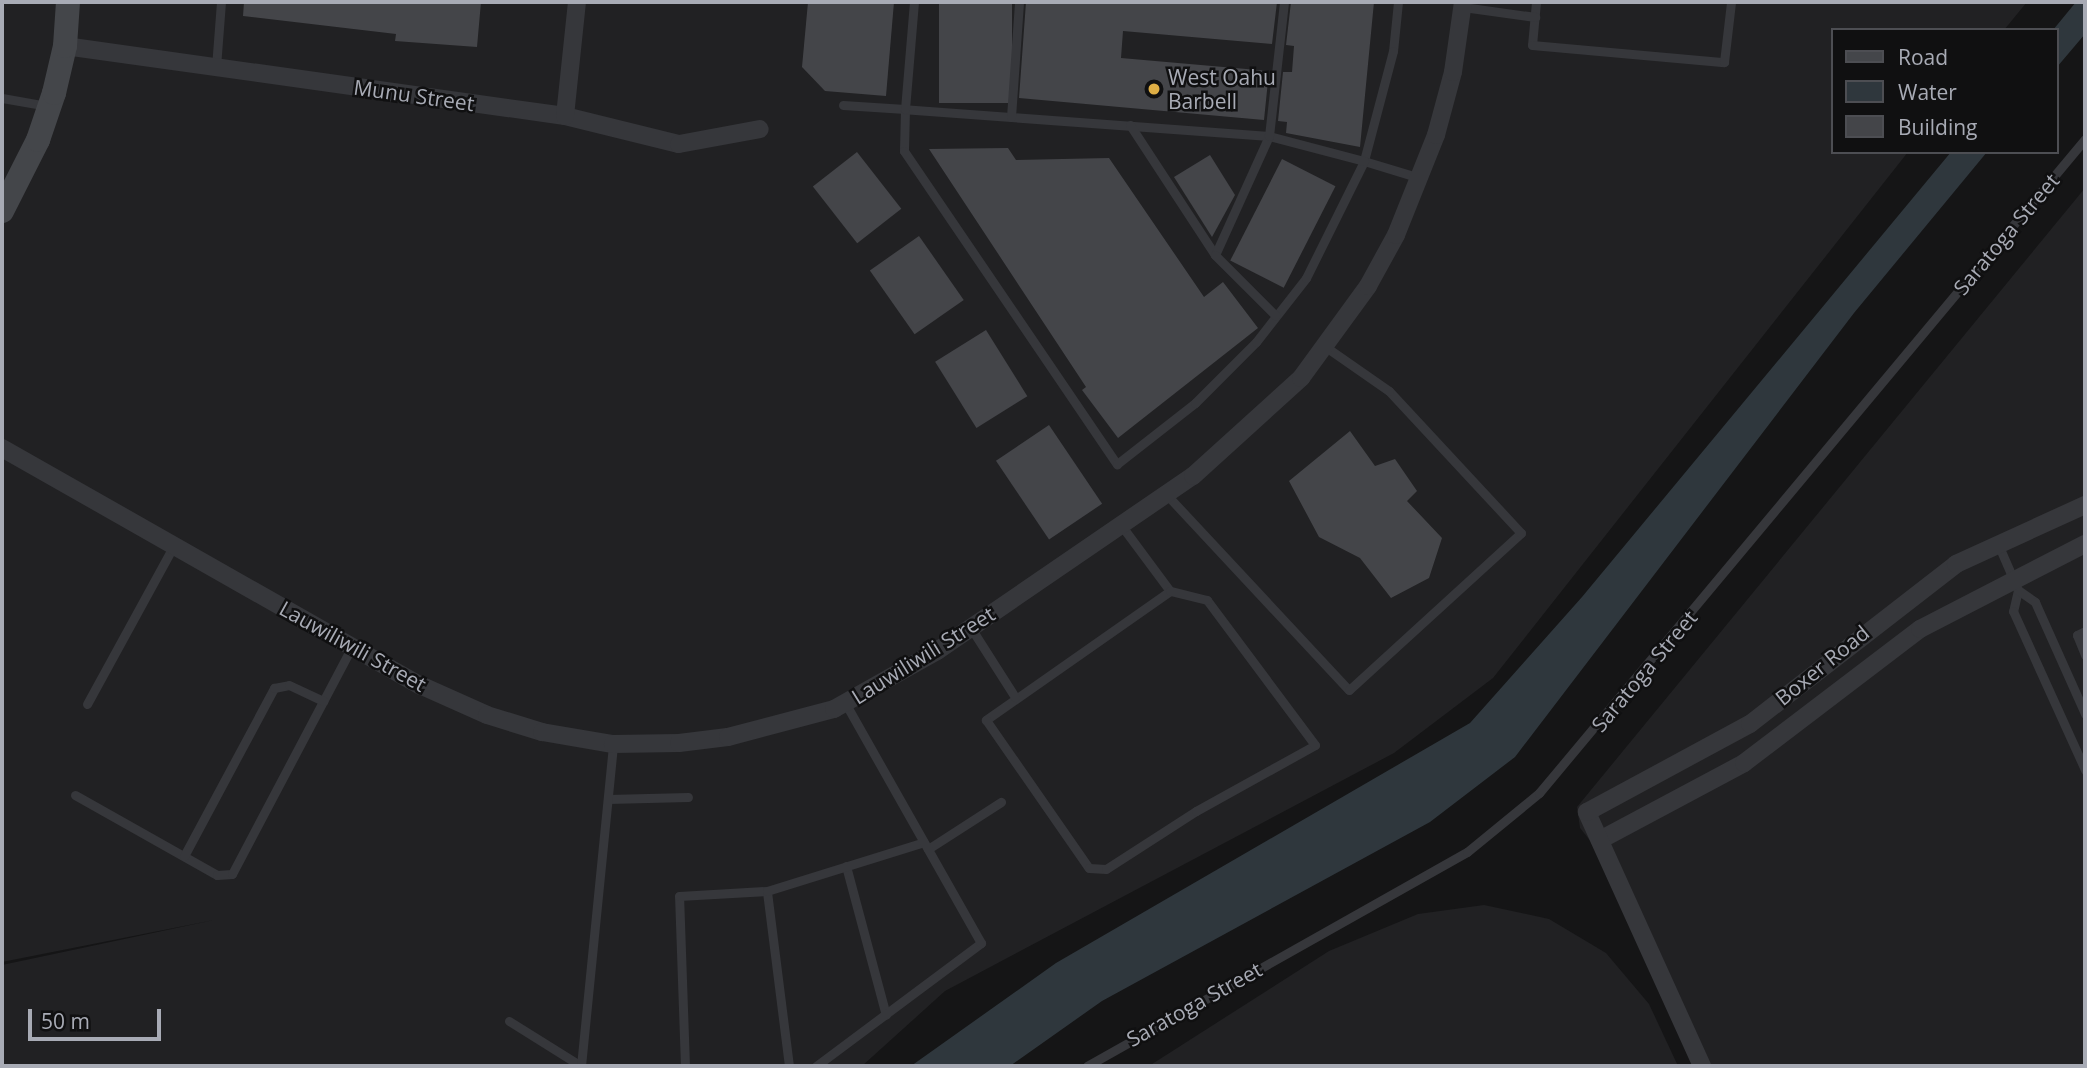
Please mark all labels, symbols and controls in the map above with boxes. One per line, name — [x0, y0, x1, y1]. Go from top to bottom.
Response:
legend — [1832, 28, 2059, 154]
text: Road — [1898, 43, 1948, 71]
place label: West Oahu Barbell — [1168, 64, 1276, 114]
street label: Munu Street — [352, 74, 476, 116]
text: Water — [1898, 78, 1957, 106]
marker: West Oahu Barbell — [1146, 81, 1162, 97]
text: Building — [1898, 113, 1977, 141]
street label: Saratoga Street — [1948, 168, 2064, 300]
street label: Lauwiliwili Street — [275, 595, 431, 697]
street label: Lauwiliwili Street — [847, 601, 999, 709]
street label: Saratoga Street — [1586, 605, 1702, 737]
street label: Boxer Road — [1770, 620, 1874, 710]
street label: Saratoga Street — [1122, 956, 1266, 1052]
scale bar — [32, 995, 164, 1038]
text: 50 m — [41, 1007, 90, 1035]

